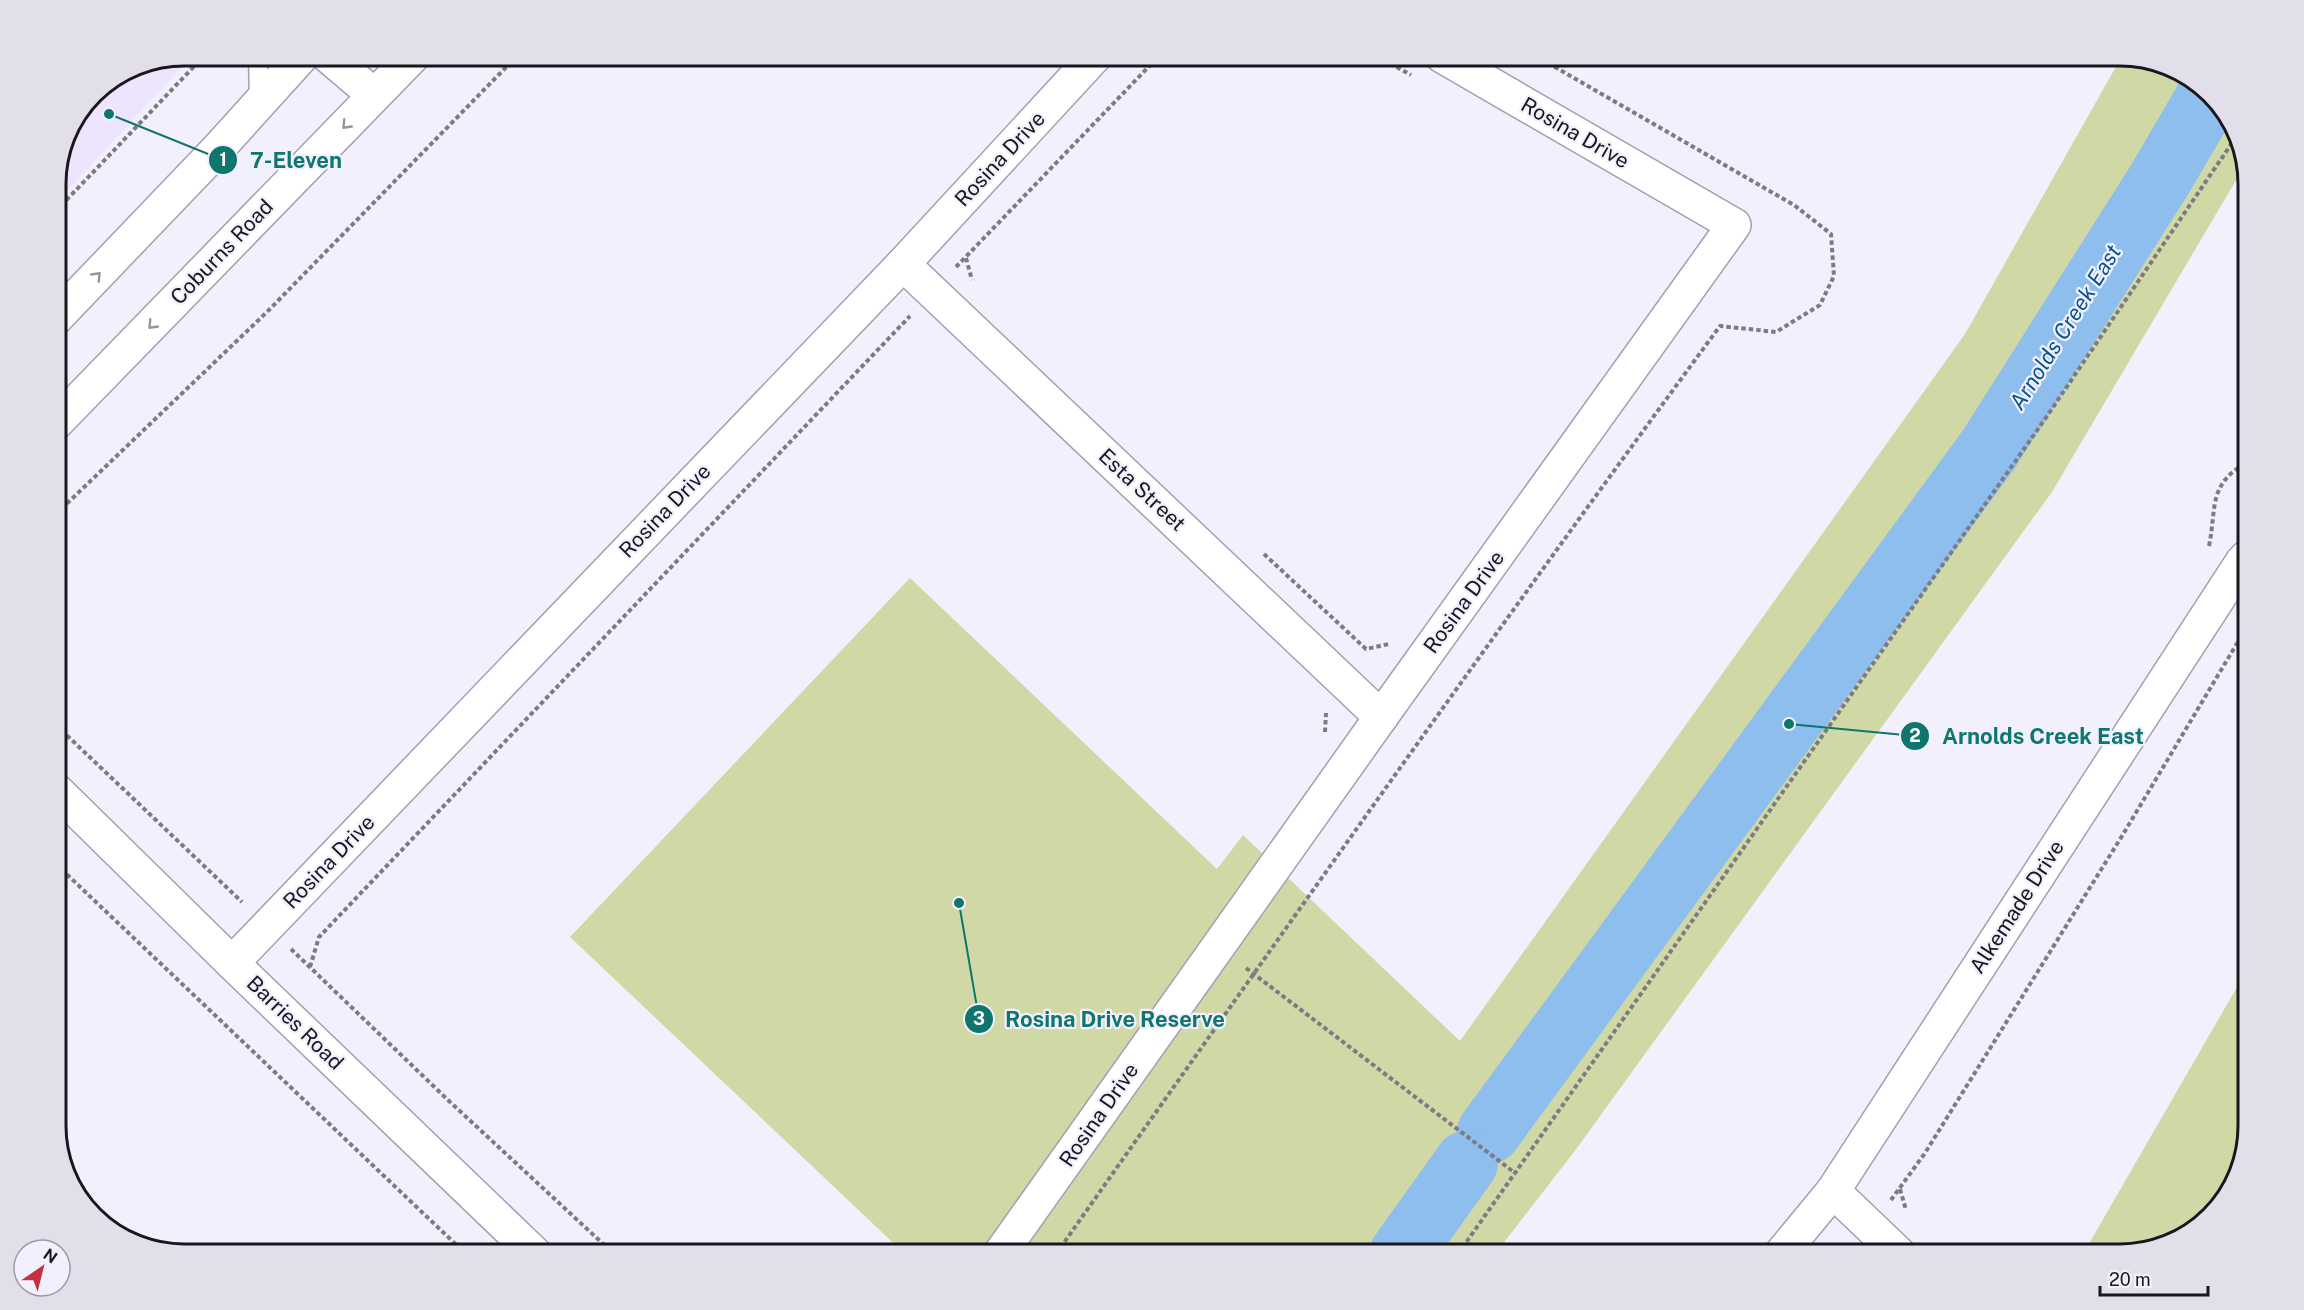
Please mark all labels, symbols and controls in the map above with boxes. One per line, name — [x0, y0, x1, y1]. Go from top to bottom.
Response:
street label: Rosina Drive — [1517, 92, 1634, 174]
street label: Rosina Drive — [949, 106, 1050, 211]
one-way arrow — [342, 118, 353, 128]
callout: 7-Eleven — [208, 140, 354, 180]
text: 7-Eleven — [250, 147, 342, 173]
text: 1 — [219, 149, 227, 170]
street label: Coburns Road — [165, 194, 278, 310]
water label: Arnolds Creek East — [2004, 239, 2127, 414]
one-way arrow — [89, 272, 100, 283]
one-way arrow — [148, 317, 159, 328]
street label: Esta Street — [1094, 443, 1191, 536]
street label: Rosina Drive — [614, 459, 716, 563]
street label: Rosina Drive — [1418, 546, 1509, 658]
callout: Arnolds Creek East — [1900, 716, 2156, 756]
text: Arnolds Creek East — [1942, 723, 2144, 749]
text: 2 — [1909, 725, 1921, 746]
street label: Rosina Drive — [278, 810, 380, 914]
street label: Alkemade Drive — [1964, 835, 2069, 978]
street label: Barries Road — [242, 970, 349, 1075]
callout: Rosina Drive Reserve — [964, 999, 1237, 1039]
text: Rosina Drive Reserve — [1005, 1006, 1225, 1032]
text: 3 — [973, 1008, 985, 1029]
street label: Rosina Drive — [1054, 1058, 1143, 1171]
north arrow — [12, 1238, 72, 1298]
text: N — [40, 1245, 61, 1267]
scale bar — [2100, 1259, 2208, 1297]
text: 20 m — [2109, 1269, 2151, 1290]

